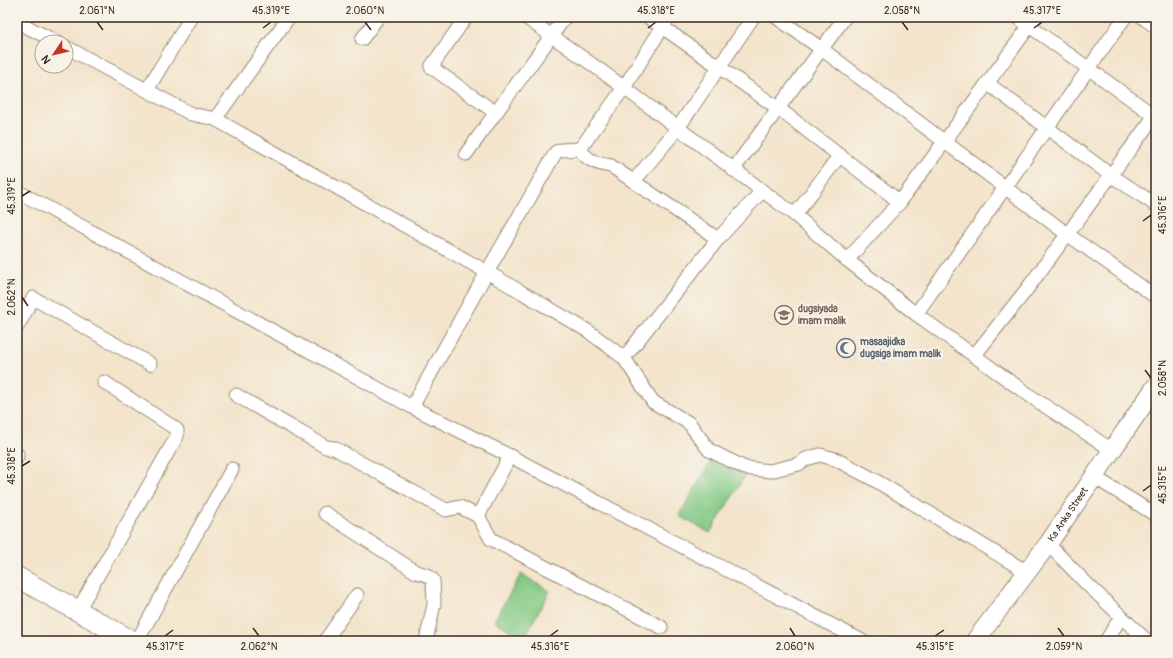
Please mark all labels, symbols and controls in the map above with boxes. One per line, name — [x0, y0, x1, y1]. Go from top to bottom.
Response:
text: 2.061°N — [79, 5, 115, 17]
text: 45.319°E — [252, 5, 290, 17]
text: 2.060°N — [346, 5, 384, 17]
text: 45.318°E — [637, 5, 675, 17]
text: 2.058°N — [884, 5, 920, 17]
text: 45.317°E — [1023, 5, 1061, 17]
north arrow — [34, 34, 74, 74]
text: N — [38, 52, 54, 66]
text: 45.319°E — [6, 177, 18, 215]
text: 45.316°E — [1157, 196, 1169, 234]
text: 2.062°N — [6, 278, 18, 316]
place label: dugsiyada imam malik — [798, 303, 847, 327]
school or university icon: dugsiyada imam malik — [773, 304, 795, 326]
place label: masaajidka dugsiga imam malik — [860, 336, 942, 360]
mosque icon: masaajidka dugsiga imam malik — [835, 337, 857, 359]
text: 2.058°N — [1157, 360, 1169, 396]
text: 45.318°E — [6, 447, 18, 485]
text: 45.315°E — [1157, 466, 1169, 504]
street label: Ka Anka Street — [1045, 484, 1091, 544]
text: 45.317°E — [146, 641, 184, 653]
text: 2.062°N — [240, 641, 278, 653]
text: 45.316°E — [531, 641, 569, 653]
text: 2.060°N — [776, 641, 814, 653]
text: 45.315°E — [916, 641, 954, 653]
text: 2.059°N — [1046, 641, 1082, 653]

